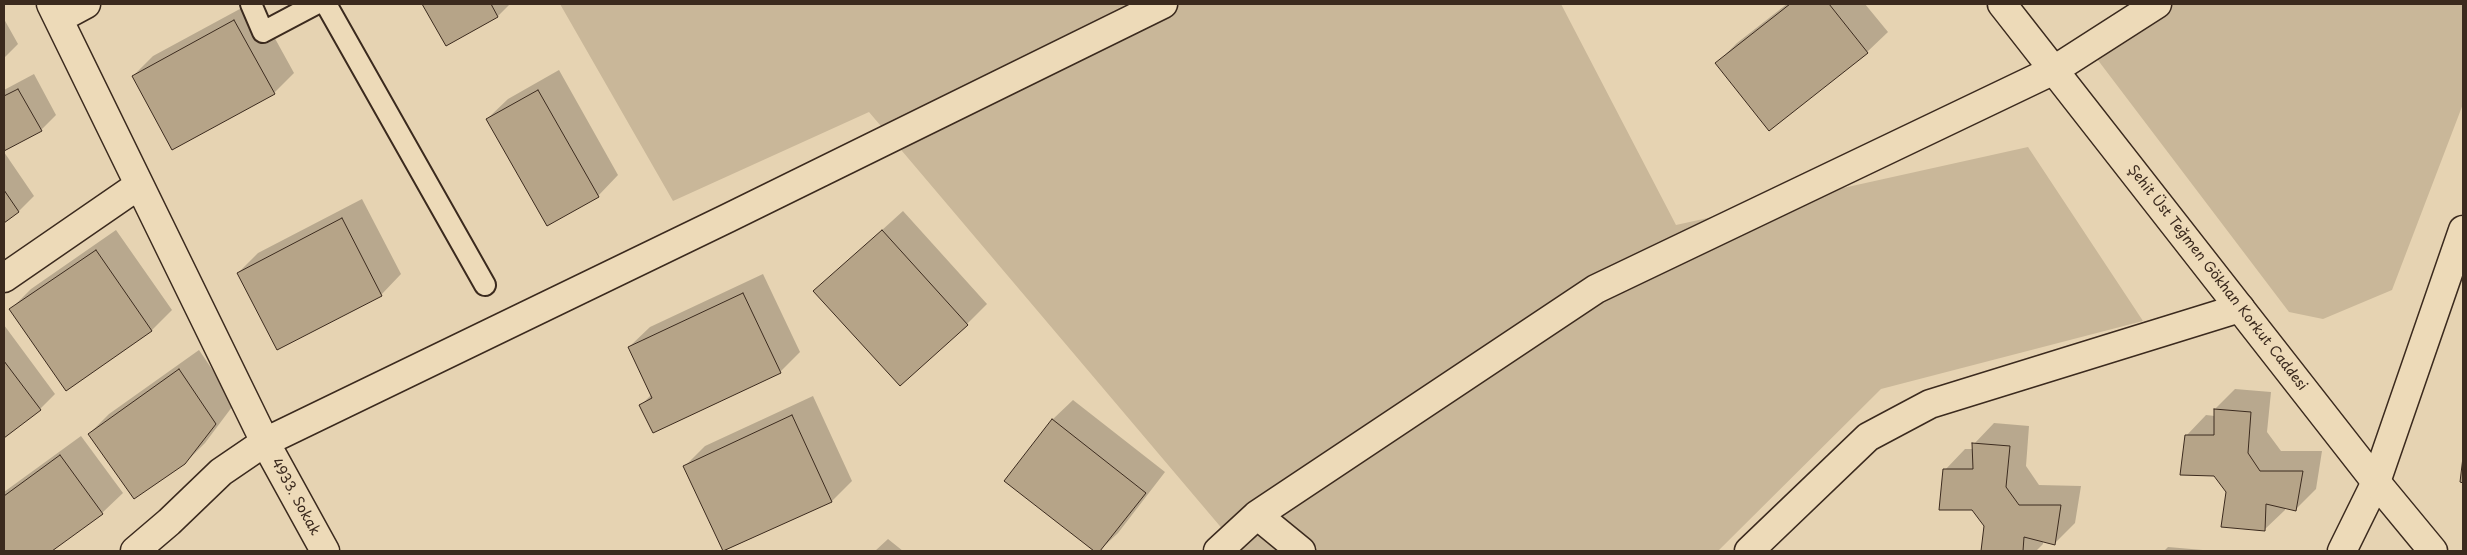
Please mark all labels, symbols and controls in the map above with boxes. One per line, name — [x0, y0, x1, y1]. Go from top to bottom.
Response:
street label: Şehit Üst Teğmen Gökhan Korkut Caddesi — [2124, 162, 2310, 394]
street label: 4933. Sokak — [267, 455, 323, 539]

